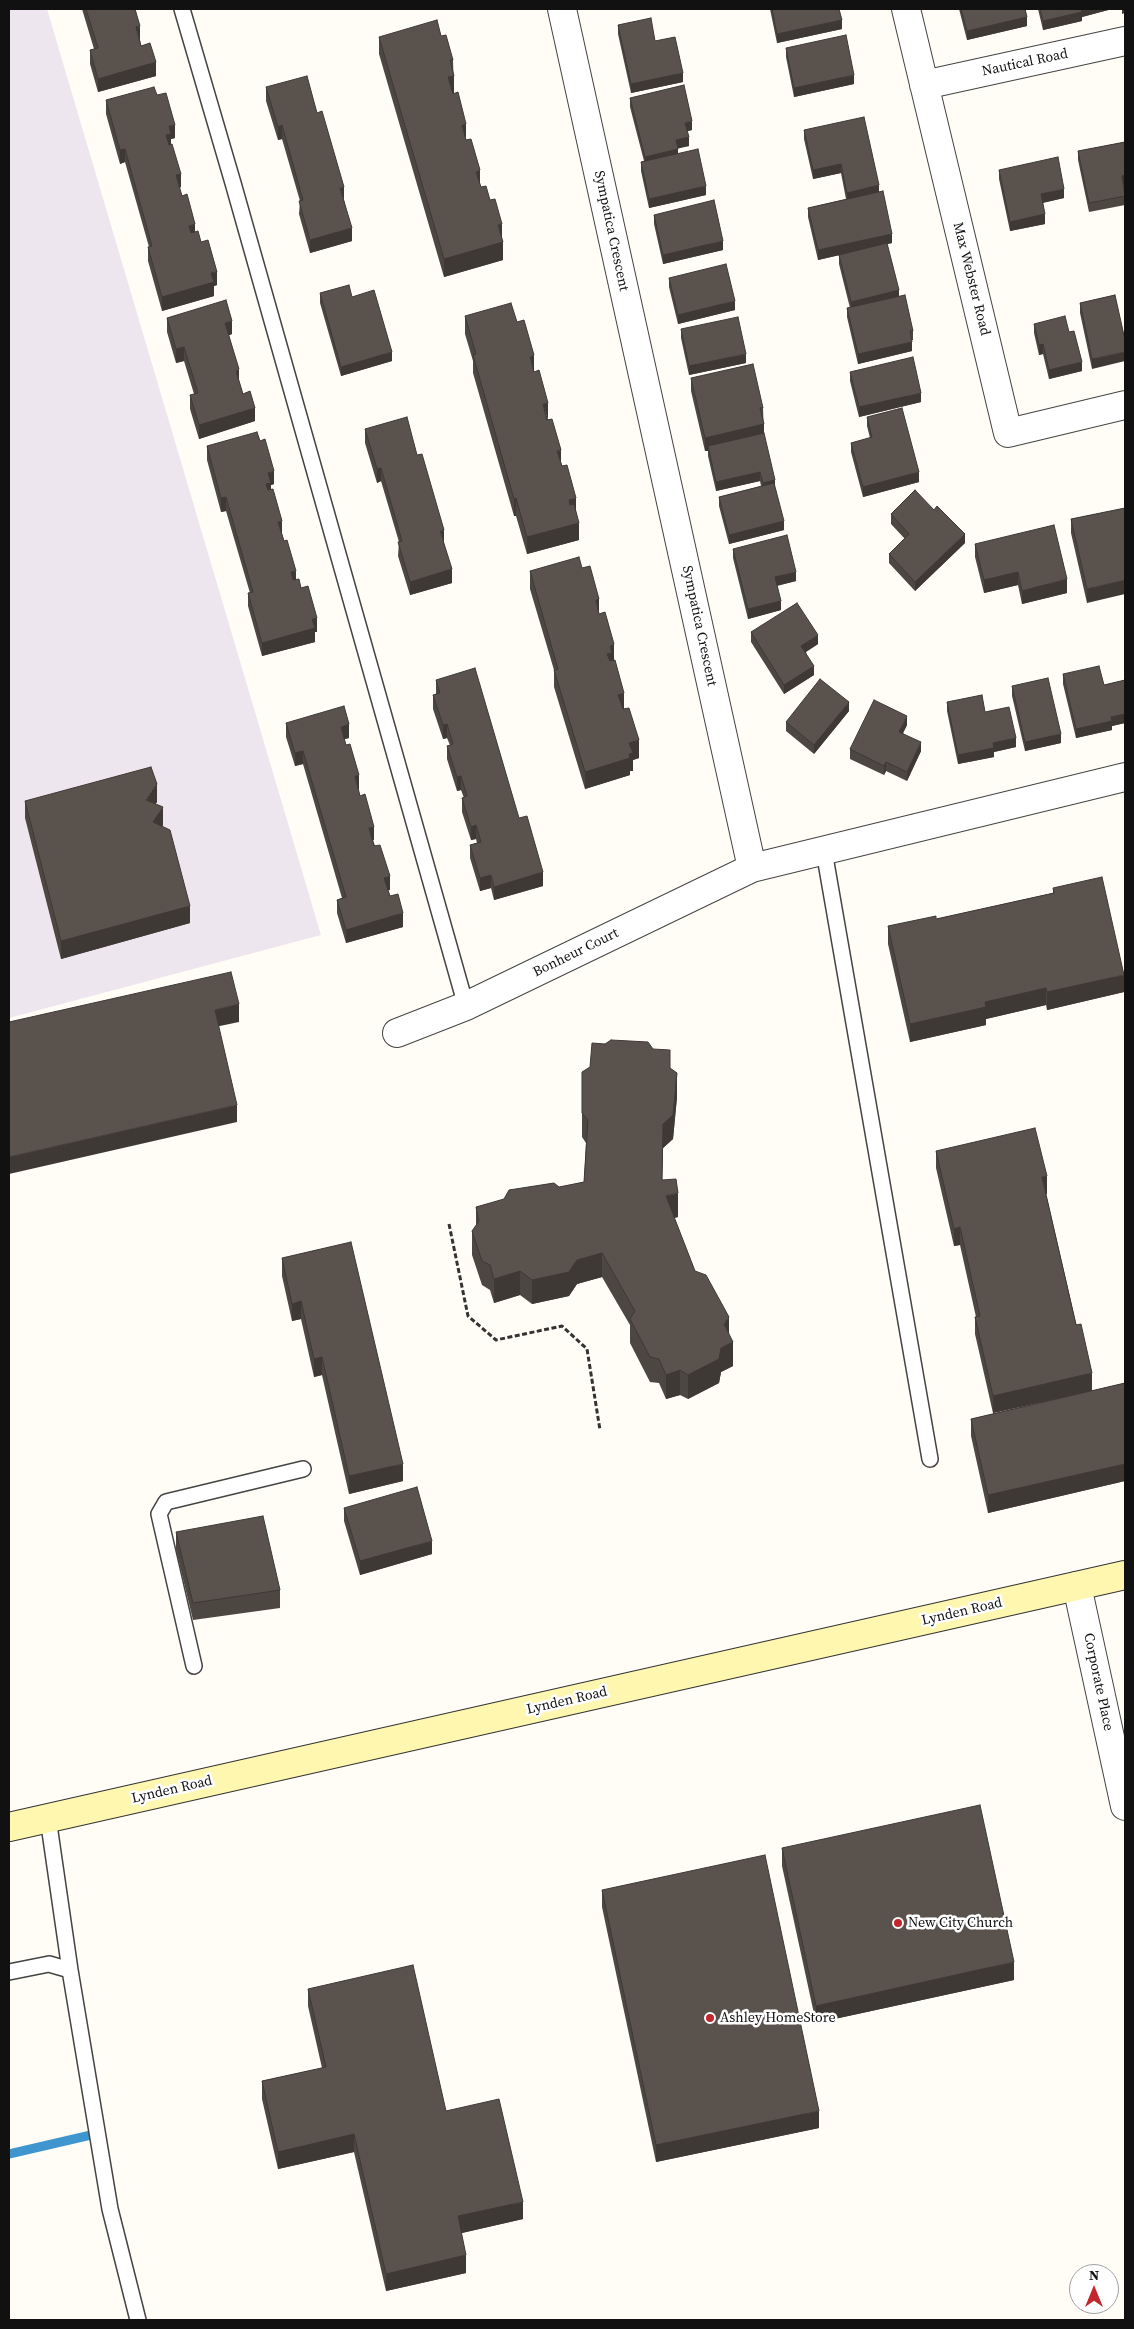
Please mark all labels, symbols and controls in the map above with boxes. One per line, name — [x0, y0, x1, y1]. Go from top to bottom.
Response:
street label: Nautical Road — [981, 46, 1069, 80]
street label: Sympatica Crescent — [590, 169, 632, 293]
street label: Max Webster Road — [949, 221, 993, 337]
street label: Sympatica Crescent — [678, 564, 720, 688]
street label: Bonheur Court — [530, 925, 622, 981]
street label: Lynden Road — [920, 1595, 1004, 1629]
street label: Corporate Place — [1079, 1632, 1117, 1732]
street label: Lynden Road — [525, 1684, 609, 1718]
street label: Lynden Road — [130, 1773, 214, 1807]
place label: New City Church — [908, 1915, 1013, 1931]
marker: New City Church — [892, 1917, 904, 1929]
place label: Ashley HomeStore — [720, 2010, 836, 2026]
marker: Ashley HomeStore — [704, 2012, 716, 2024]
north arrow — [1069, 2264, 1119, 2314]
text: N — [1089, 2265, 1099, 2285]

